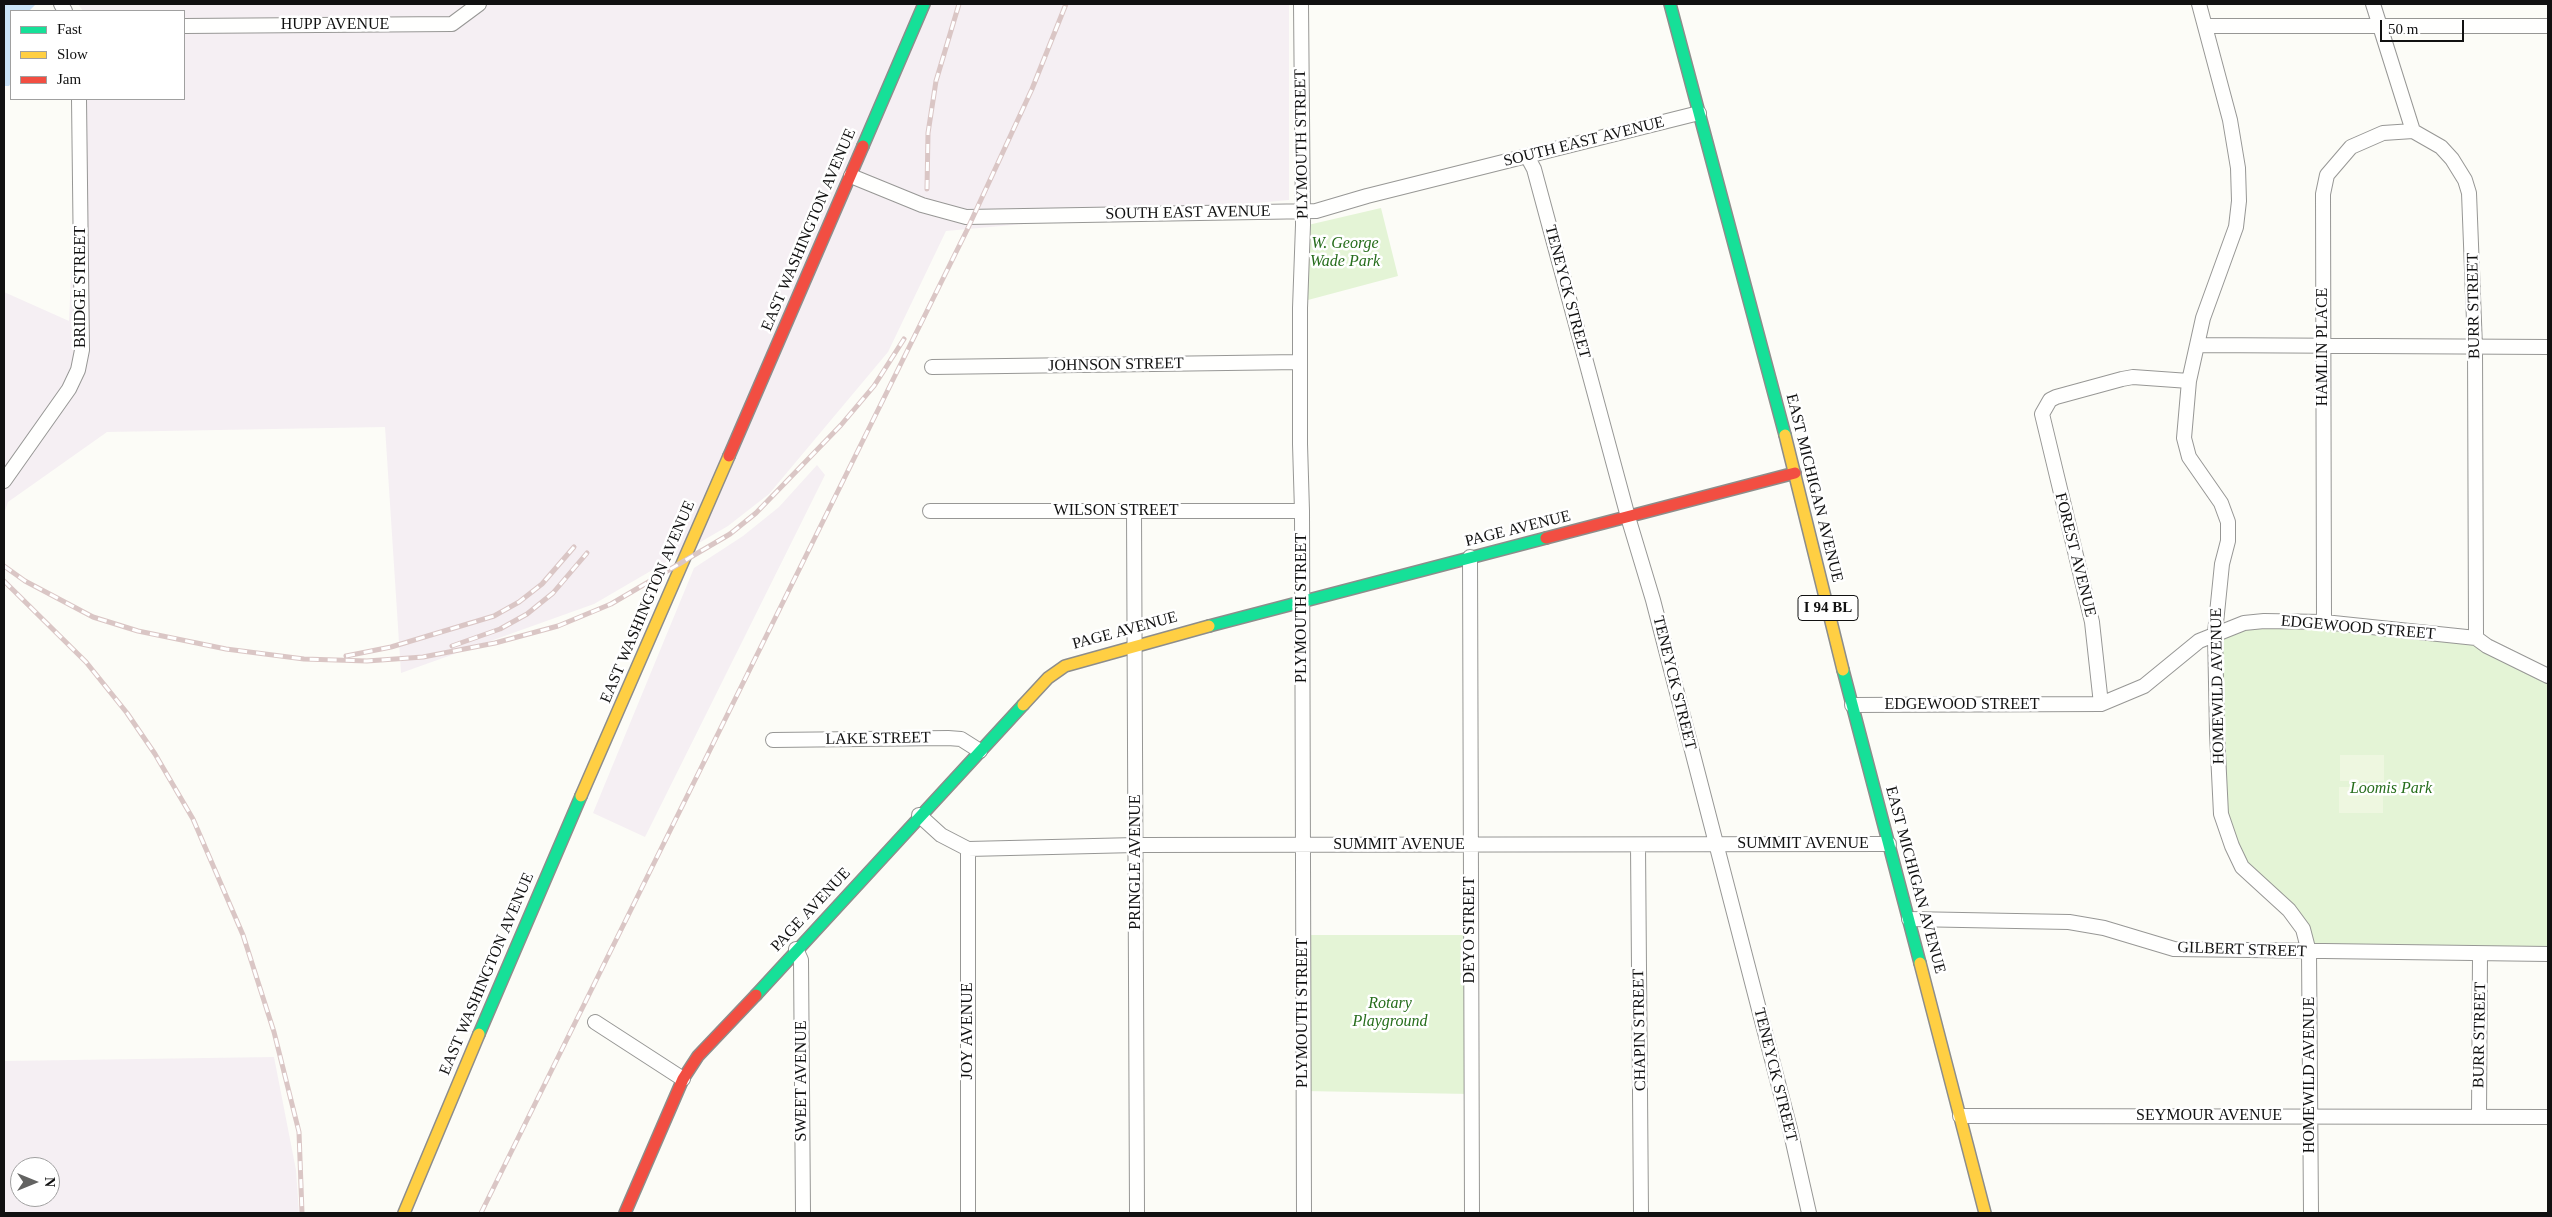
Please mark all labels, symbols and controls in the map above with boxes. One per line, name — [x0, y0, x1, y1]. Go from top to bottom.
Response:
legend — [10, 10, 185, 100]
scale bar — [2382, 10, 2466, 42]
street label: HUPP AVENUE — [281, 15, 389, 35]
text: Fast — [57, 21, 82, 37]
text: 50 m — [2388, 21, 2418, 37]
text: Slow — [57, 46, 88, 62]
street label: PLYMOUTH STREET — [1291, 69, 1313, 219]
text: Jam — [57, 71, 81, 87]
street label: SOUTH EAST AVENUE — [1502, 113, 1666, 171]
street label: EAST WASHINGTON AVENUE — [758, 126, 860, 334]
street label: SOUTH EAST AVENUE — [1105, 202, 1271, 224]
street label: TENEYCK STREET — [1540, 223, 1594, 361]
street label: BRIDGE STREET — [71, 226, 91, 348]
park label: W. George Wade Park — [1310, 234, 1380, 272]
street label: BURR STREET — [2463, 253, 2485, 359]
street label: HAMLIN PLACE — [2313, 288, 2333, 406]
street label: JOHNSON STREET — [1048, 354, 1184, 376]
street label: EAST MICHIGAN AVENUE — [1781, 392, 1847, 584]
street label: FOREST AVENUE — [2050, 491, 2100, 619]
street label: EAST WASHINGTON AVENUE — [597, 498, 699, 706]
street label: WILSON STREET — [1054, 501, 1178, 521]
street label: PAGE AVENUE — [1463, 507, 1573, 551]
street label: PLYMOUTH STREET — [1292, 533, 1312, 683]
road number: I 94 BL — [1798, 596, 1858, 620]
street label: PAGE AVENUE — [1070, 608, 1180, 654]
street label: HOMEWILD AVENUE — [2207, 608, 2229, 764]
street label: EDGEWOOD STREET — [2280, 612, 2436, 644]
street label: TENEYCK STREET — [1648, 614, 1700, 752]
street label: EDGEWOOD STREET — [1884, 695, 2040, 715]
street label: LAKE STREET — [825, 728, 931, 750]
park label: Loomis Park — [2350, 779, 2432, 799]
street label: EAST MICHIGAN AVENUE — [1881, 784, 1949, 976]
street label: PRINGLE AVENUE — [1126, 794, 1146, 930]
street label: SUMMIT AVENUE — [1737, 834, 1869, 854]
street label: SUMMIT AVENUE — [1333, 835, 1465, 855]
street label: PAGE AVENUE — [767, 864, 855, 956]
street label: EAST WASHINGTON AVENUE — [436, 870, 538, 1078]
street label: DEYO STREET — [1460, 876, 1480, 984]
street label: PLYMOUTH STREET — [1293, 938, 1313, 1088]
street label: GILBERT STREET — [2177, 938, 2307, 962]
street label: CHAPIN STREET — [1629, 969, 1651, 1091]
street label: JOY AVENUE — [958, 982, 978, 1080]
street label: BURR STREET — [2469, 982, 2491, 1088]
park label: Rotary Playground — [1353, 994, 1427, 1032]
street label: HOMEWILD AVENUE — [2300, 997, 2320, 1153]
street label: TENEYCK STREET — [1749, 1006, 1801, 1144]
street label: SWEET AVENUE — [792, 1020, 812, 1142]
street label: SEYMOUR AVENUE — [2136, 1106, 2282, 1126]
north arrow — [10, 1157, 60, 1207]
text: N — [42, 1177, 57, 1187]

